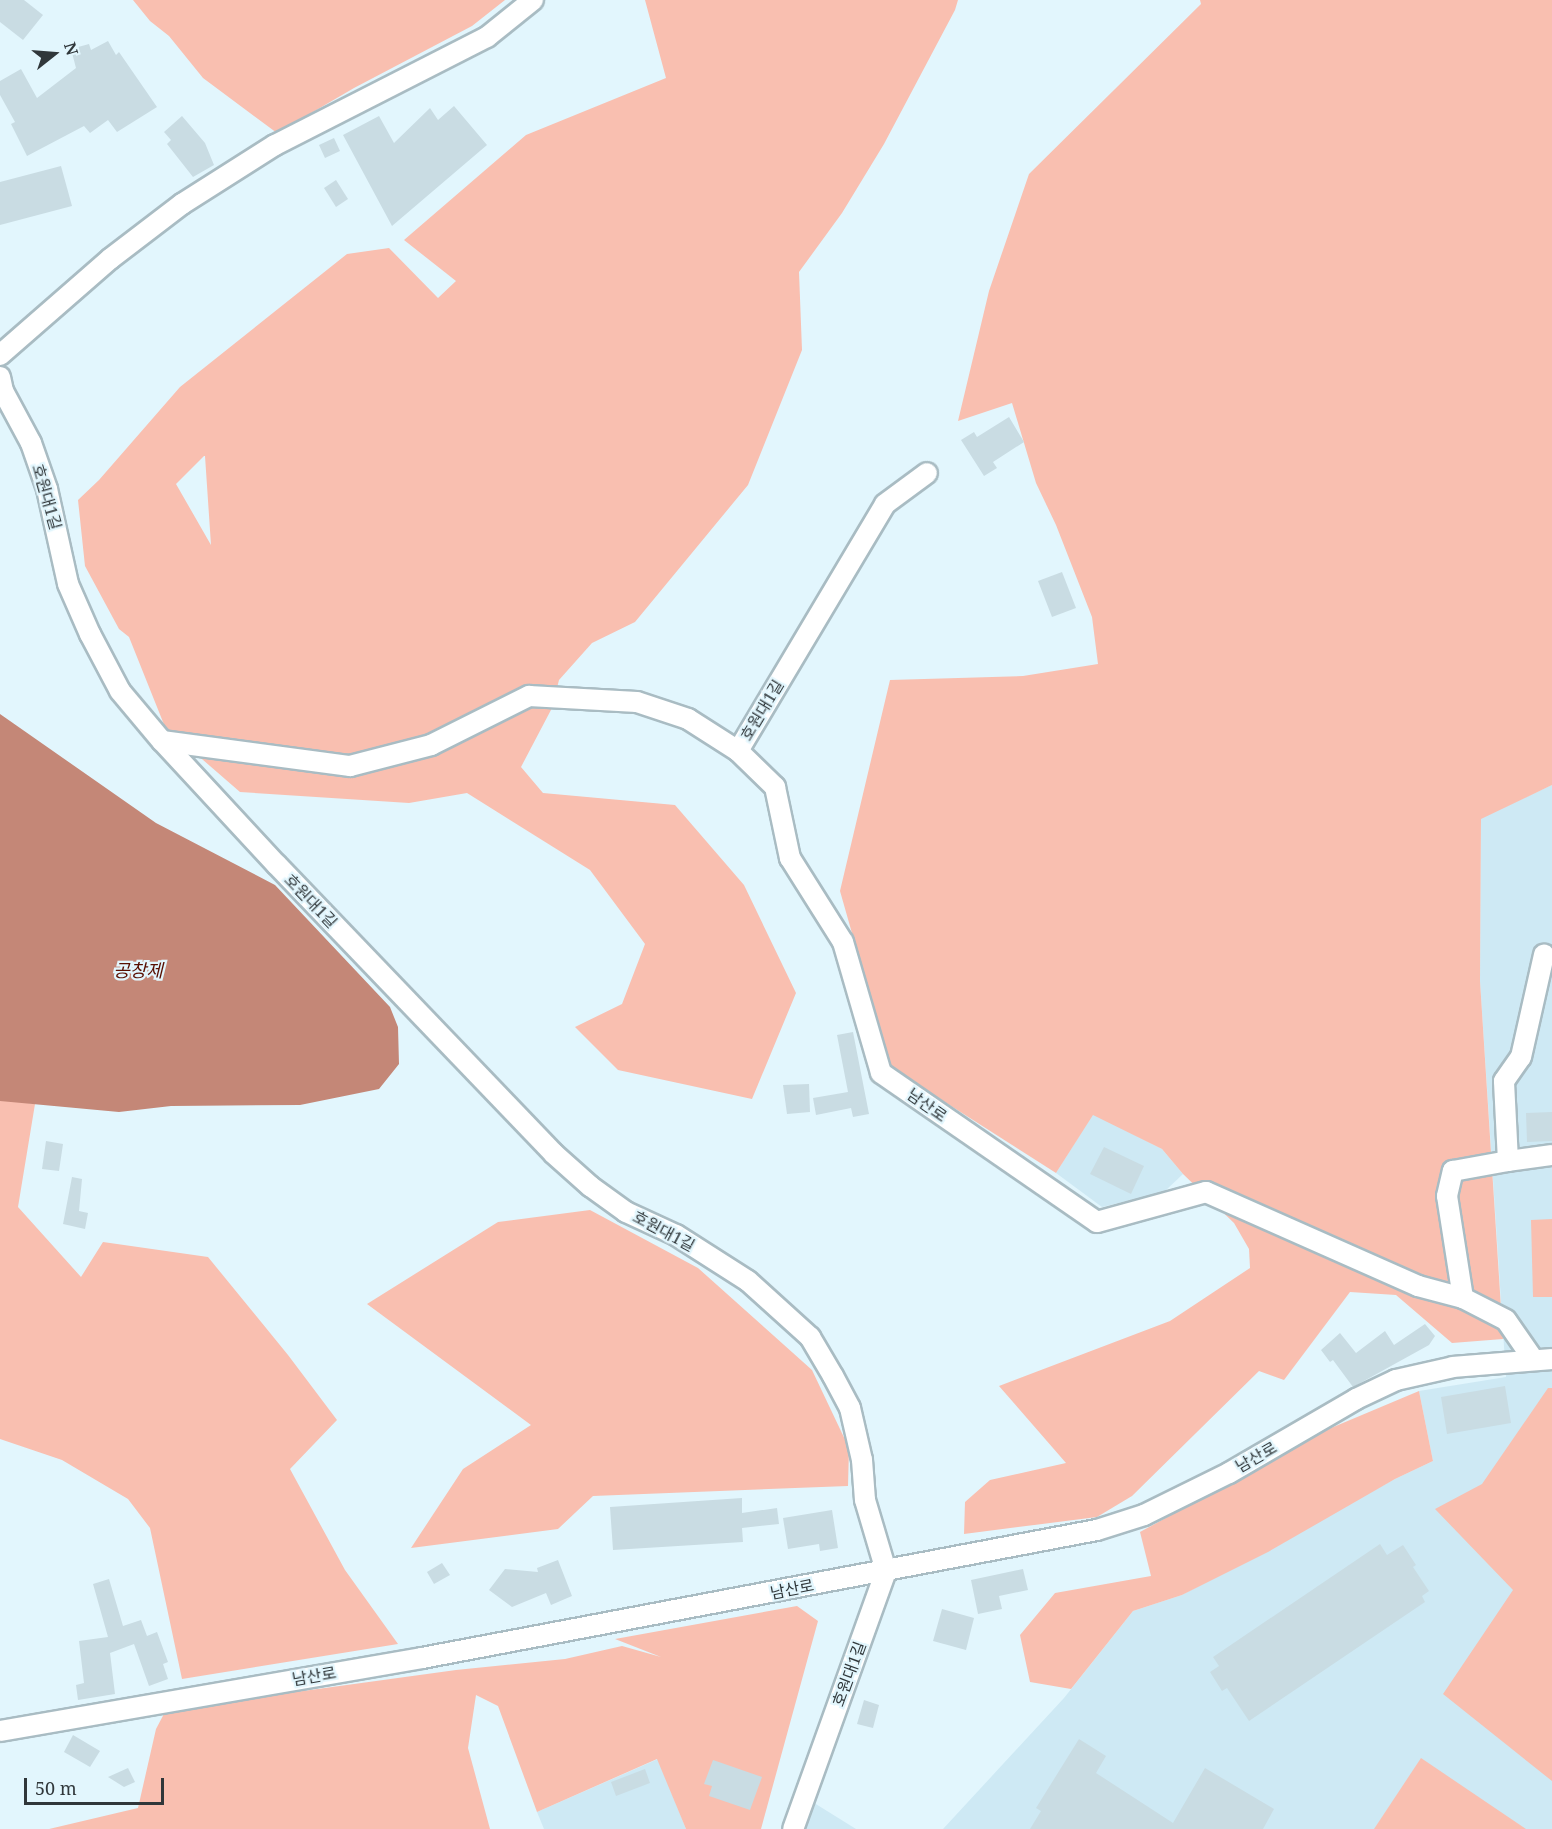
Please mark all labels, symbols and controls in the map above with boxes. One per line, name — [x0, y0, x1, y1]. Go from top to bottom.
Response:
north arrow — [24, 24, 84, 84]
text: N — [59, 39, 84, 58]
street label: 호원대1길 — [28, 462, 66, 532]
street label: 호원대1길 — [736, 676, 788, 744]
street label: 호원대1길 — [281, 870, 341, 932]
water label: 공창제 — [113, 959, 163, 981]
street label: 남산로 — [903, 1084, 951, 1126]
street label: 호원대1길 — [630, 1207, 698, 1255]
street label: 남산로 — [1232, 1438, 1280, 1476]
street label: 남산로 — [768, 1575, 816, 1603]
street label: 호원대1길 — [828, 1639, 870, 1709]
street label: 남산로 — [291, 1663, 337, 1689]
scale bar — [27, 1766, 166, 1804]
text: 50 m — [35, 1776, 77, 1800]

